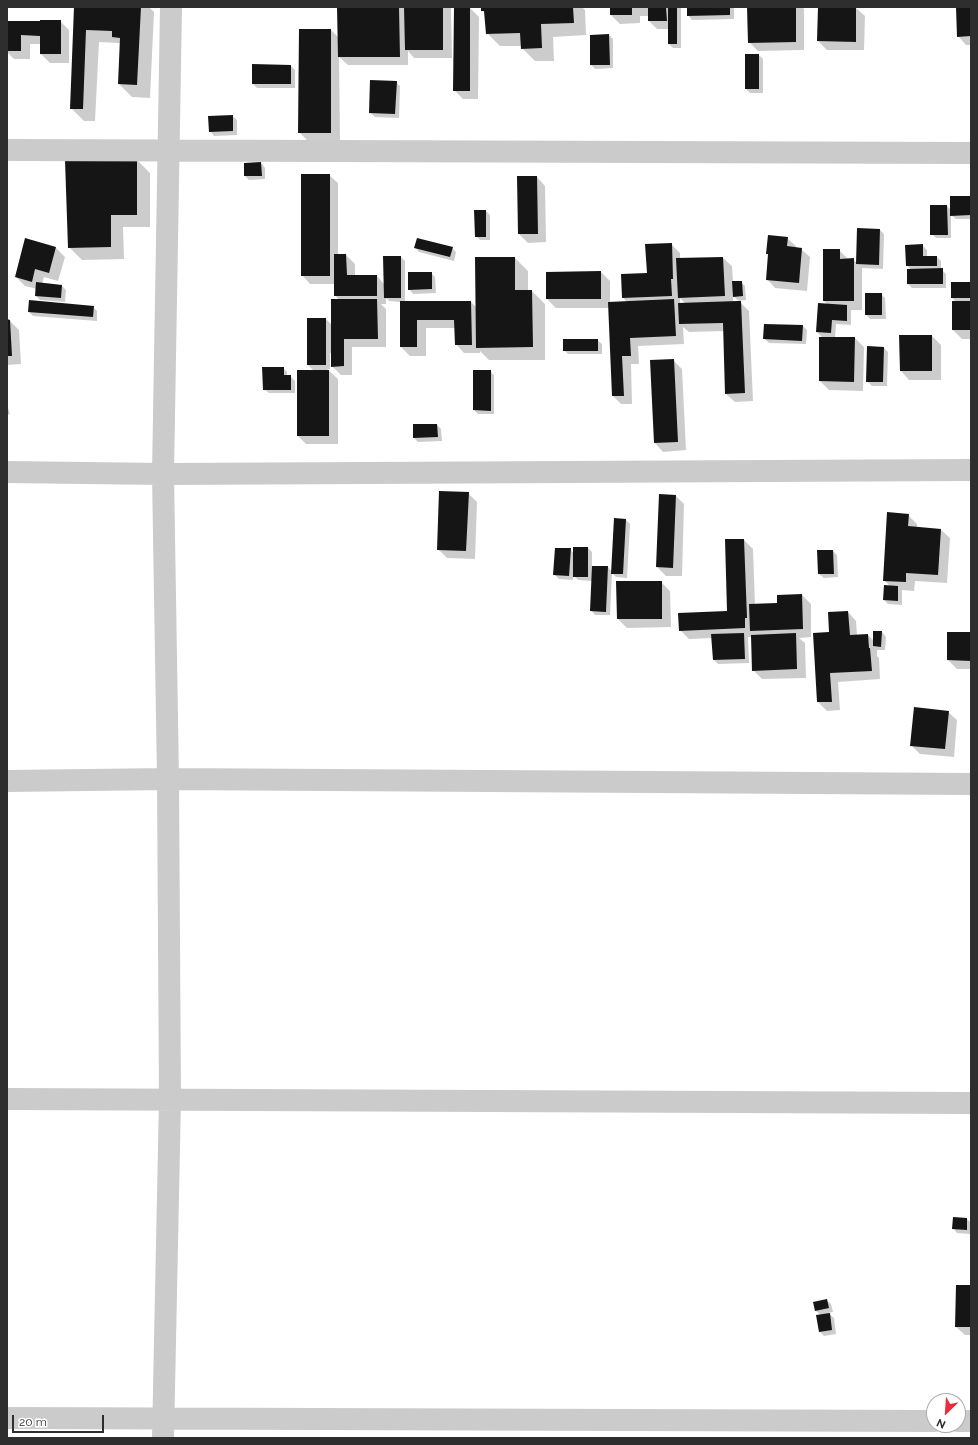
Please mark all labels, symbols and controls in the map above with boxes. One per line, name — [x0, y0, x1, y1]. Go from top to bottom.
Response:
north arrow — [926, 1393, 966, 1433]
scale bar — [14, 1407, 106, 1433]
text: 20 m — [19, 1415, 47, 1429]
text: N — [935, 1416, 948, 1431]

